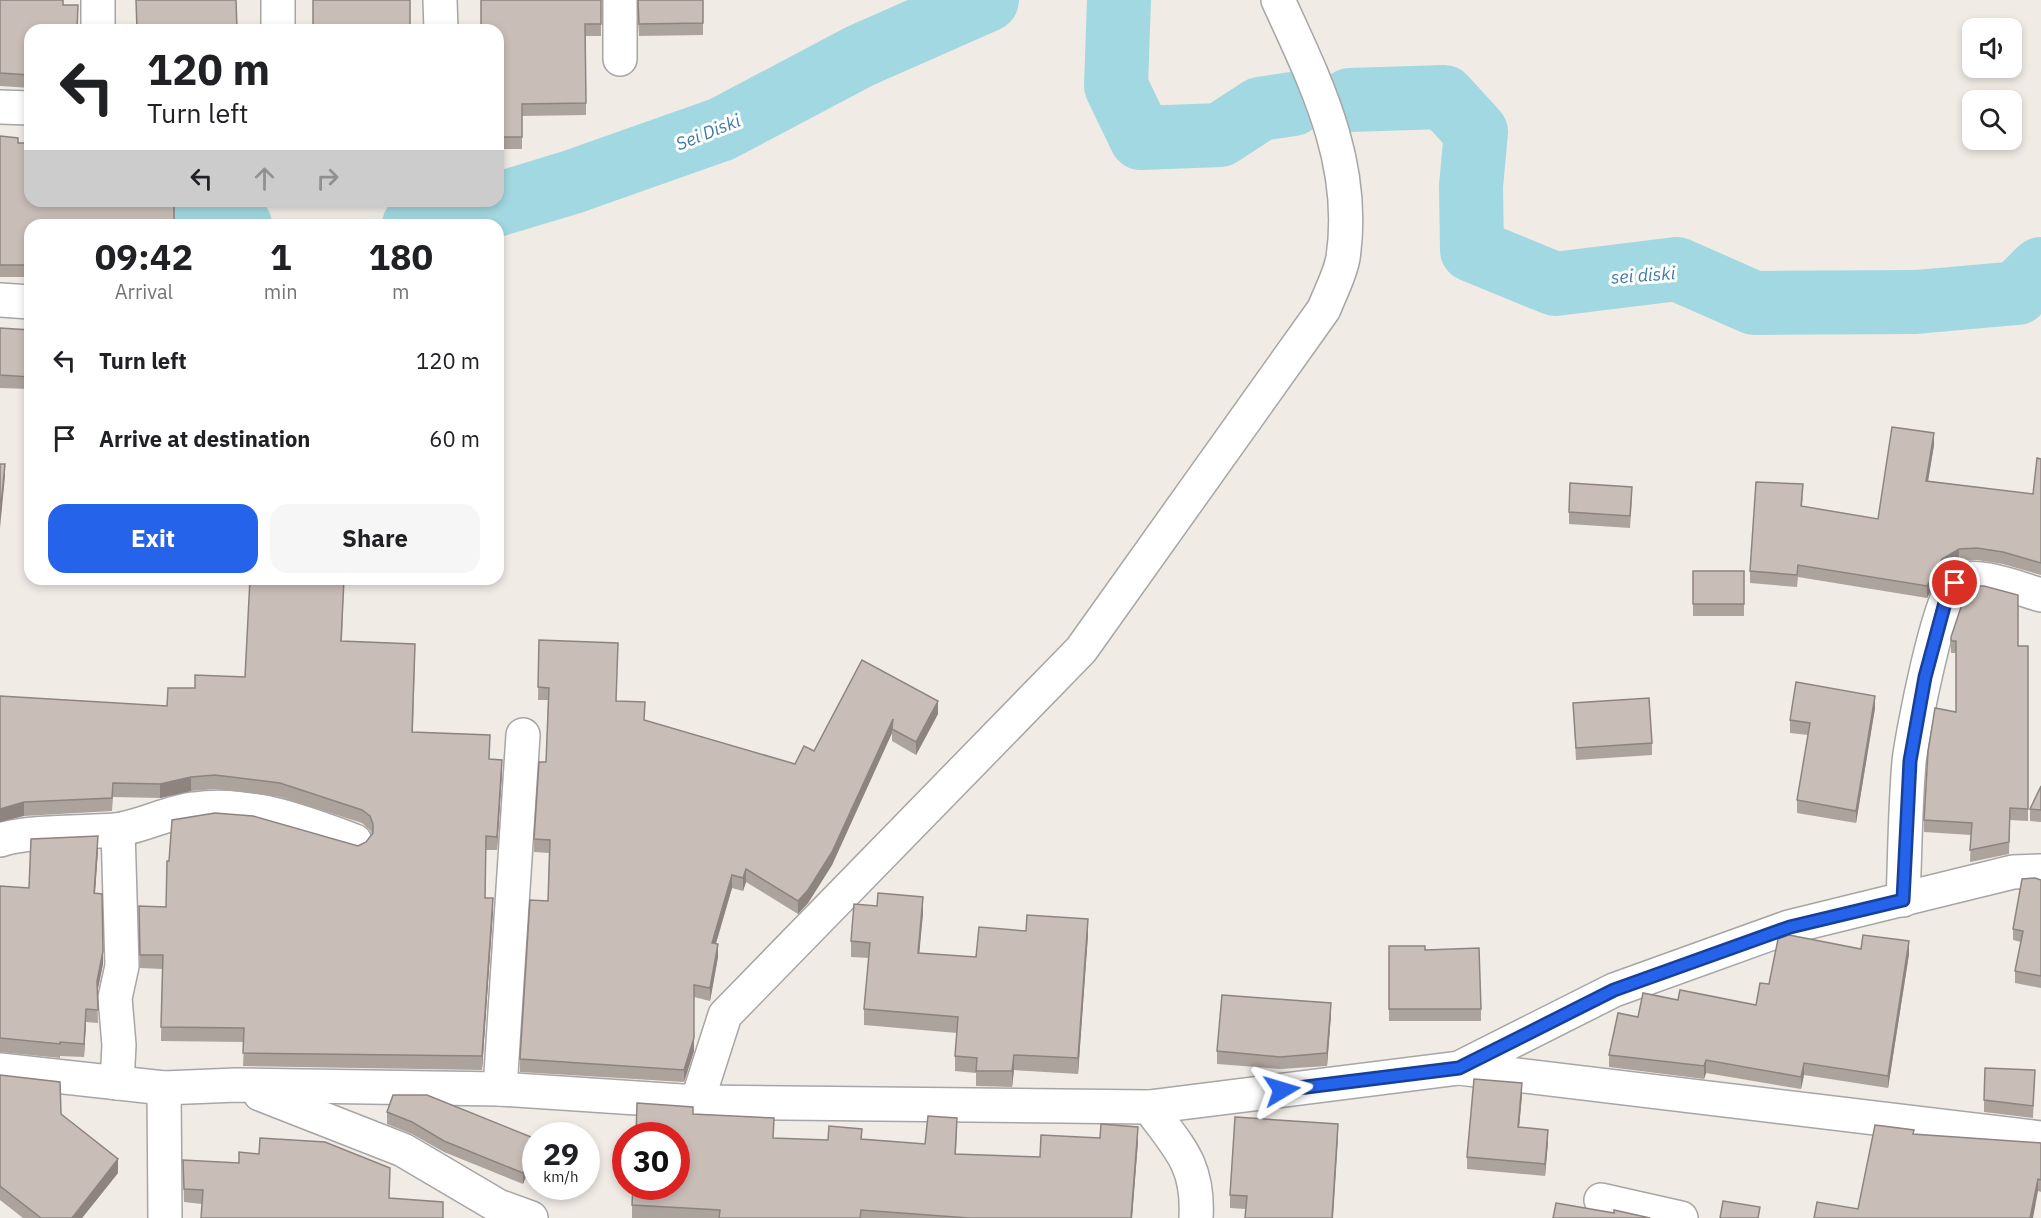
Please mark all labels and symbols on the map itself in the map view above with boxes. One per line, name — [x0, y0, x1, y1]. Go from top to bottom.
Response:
water label: Sei Diski — [672, 109, 744, 155]
water label: sei diski — [1610, 261, 1676, 289]
pin — [1929, 557, 1980, 608]
position arrow — [1250, 1058, 1314, 1122]
speed limit sign: 30 — [612, 1122, 690, 1200]

